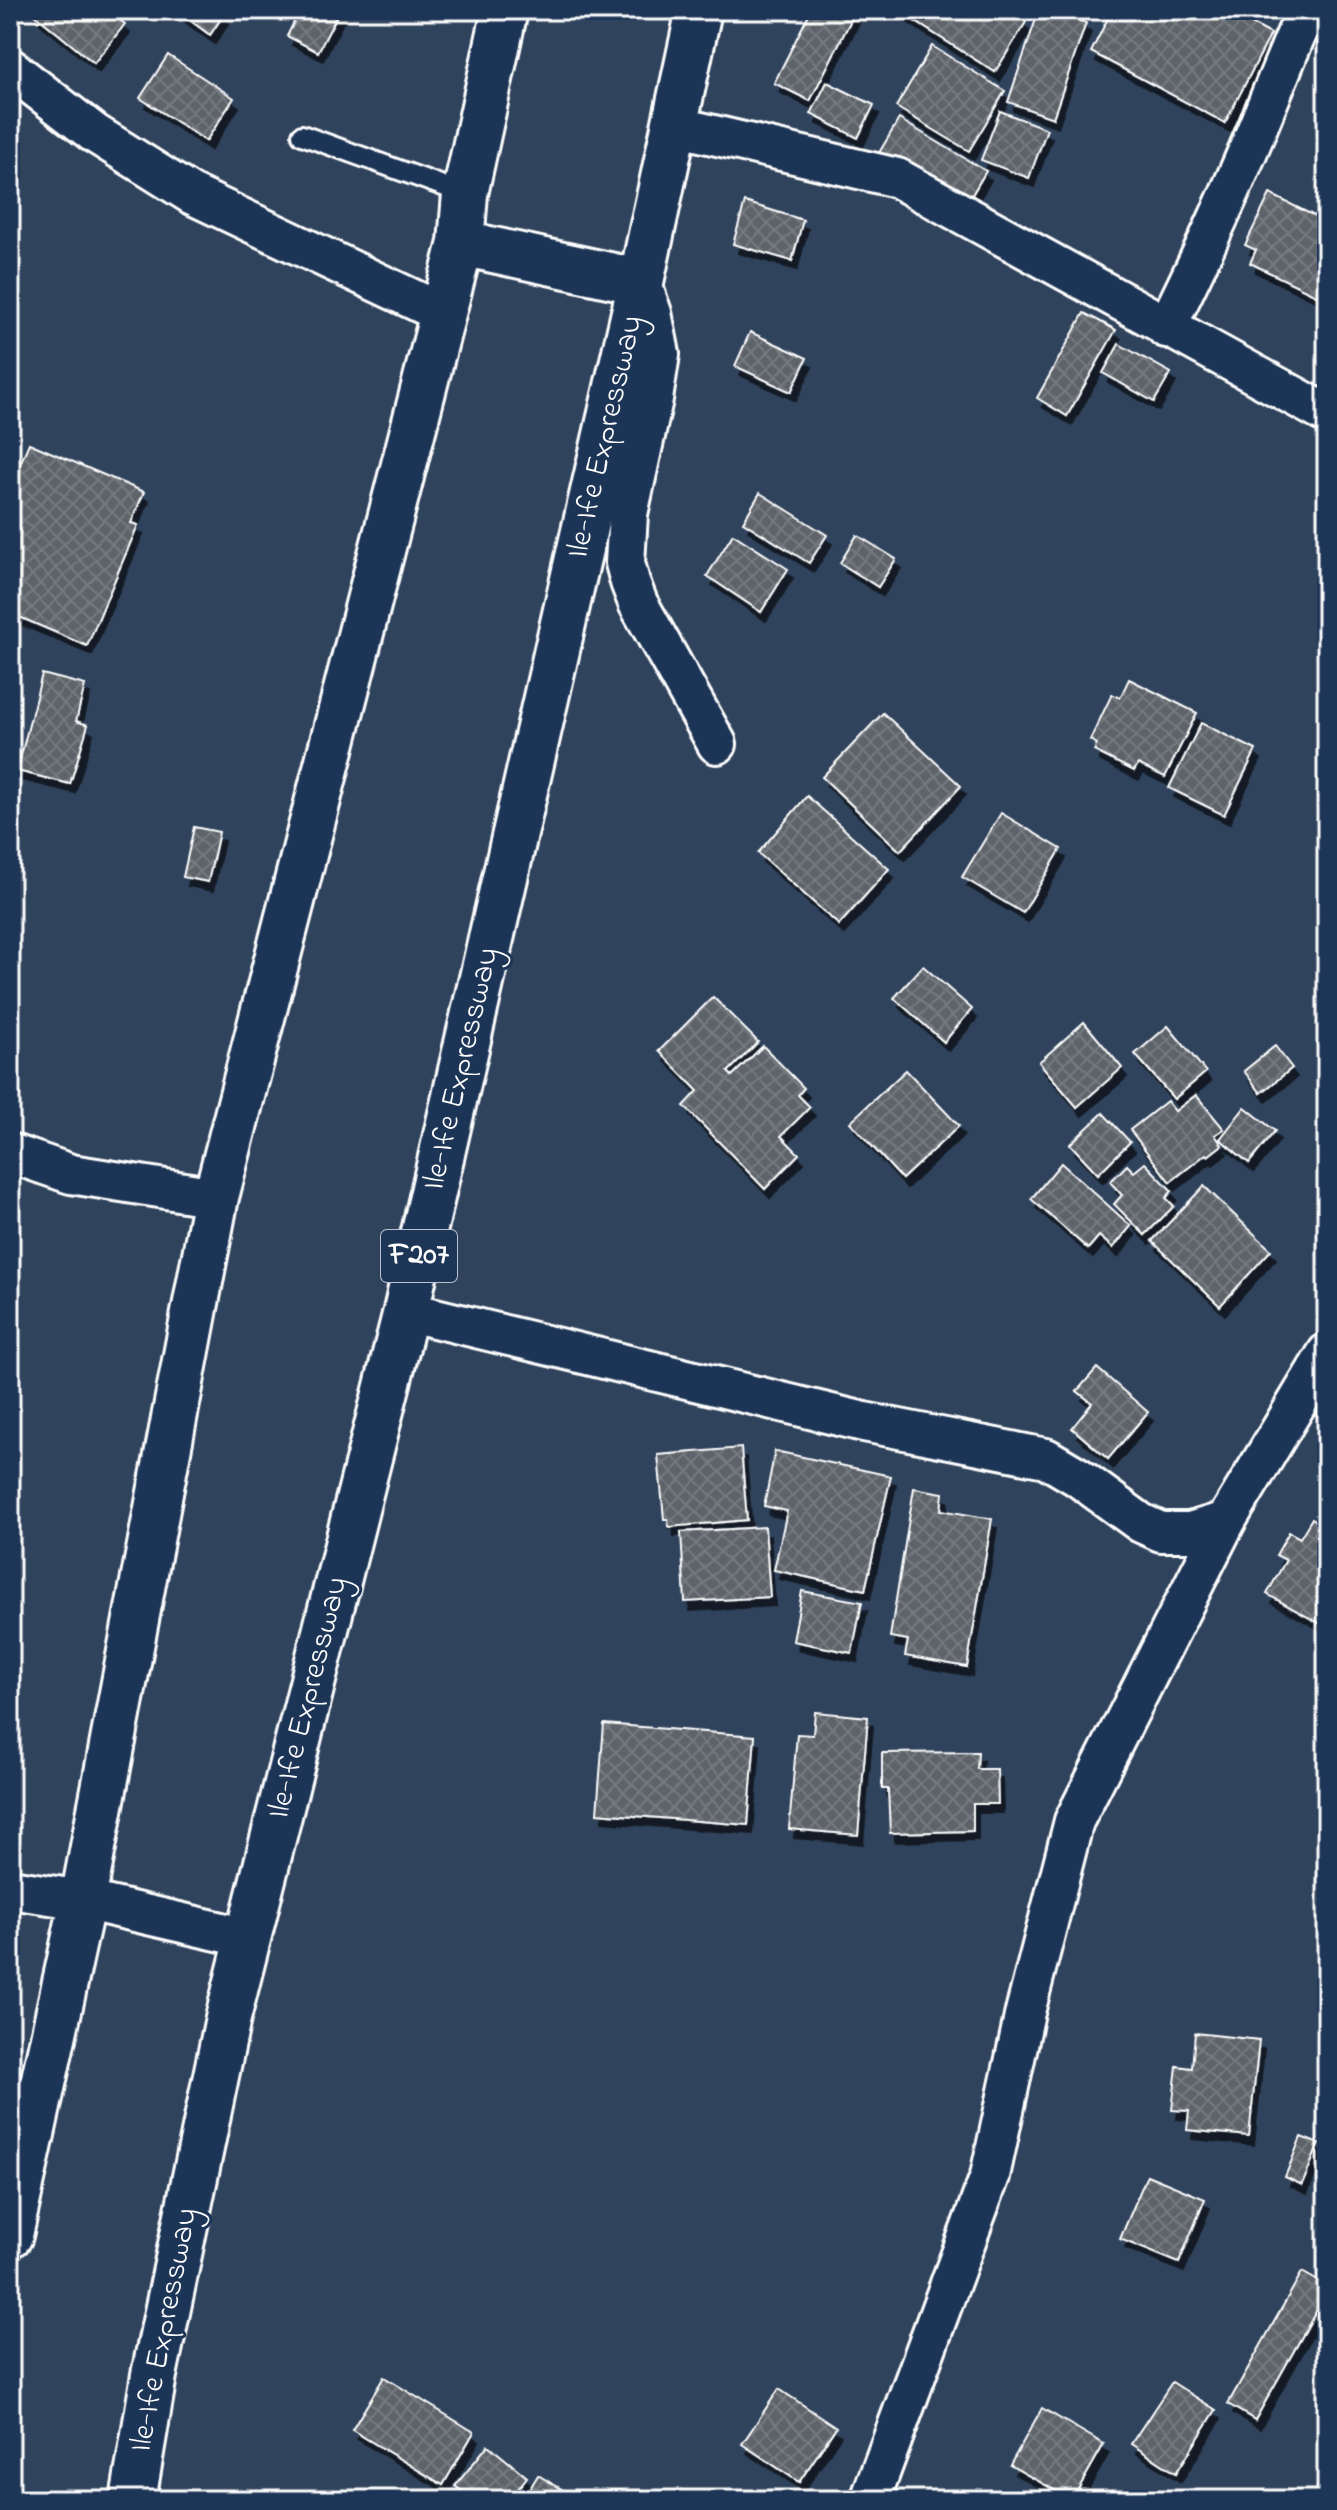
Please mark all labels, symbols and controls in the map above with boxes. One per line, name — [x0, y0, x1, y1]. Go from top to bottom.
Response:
street label: Ile-Ife Expressway — [555, 311, 657, 563]
street label: Ile-Ife Expressway — [411, 943, 513, 1195]
road number: F207 — [381, 1230, 457, 1282]
street label: Ile-Ife Expressway — [256, 1572, 362, 1824]
street label: Ile-Ife Expressway — [118, 2204, 212, 2456]

